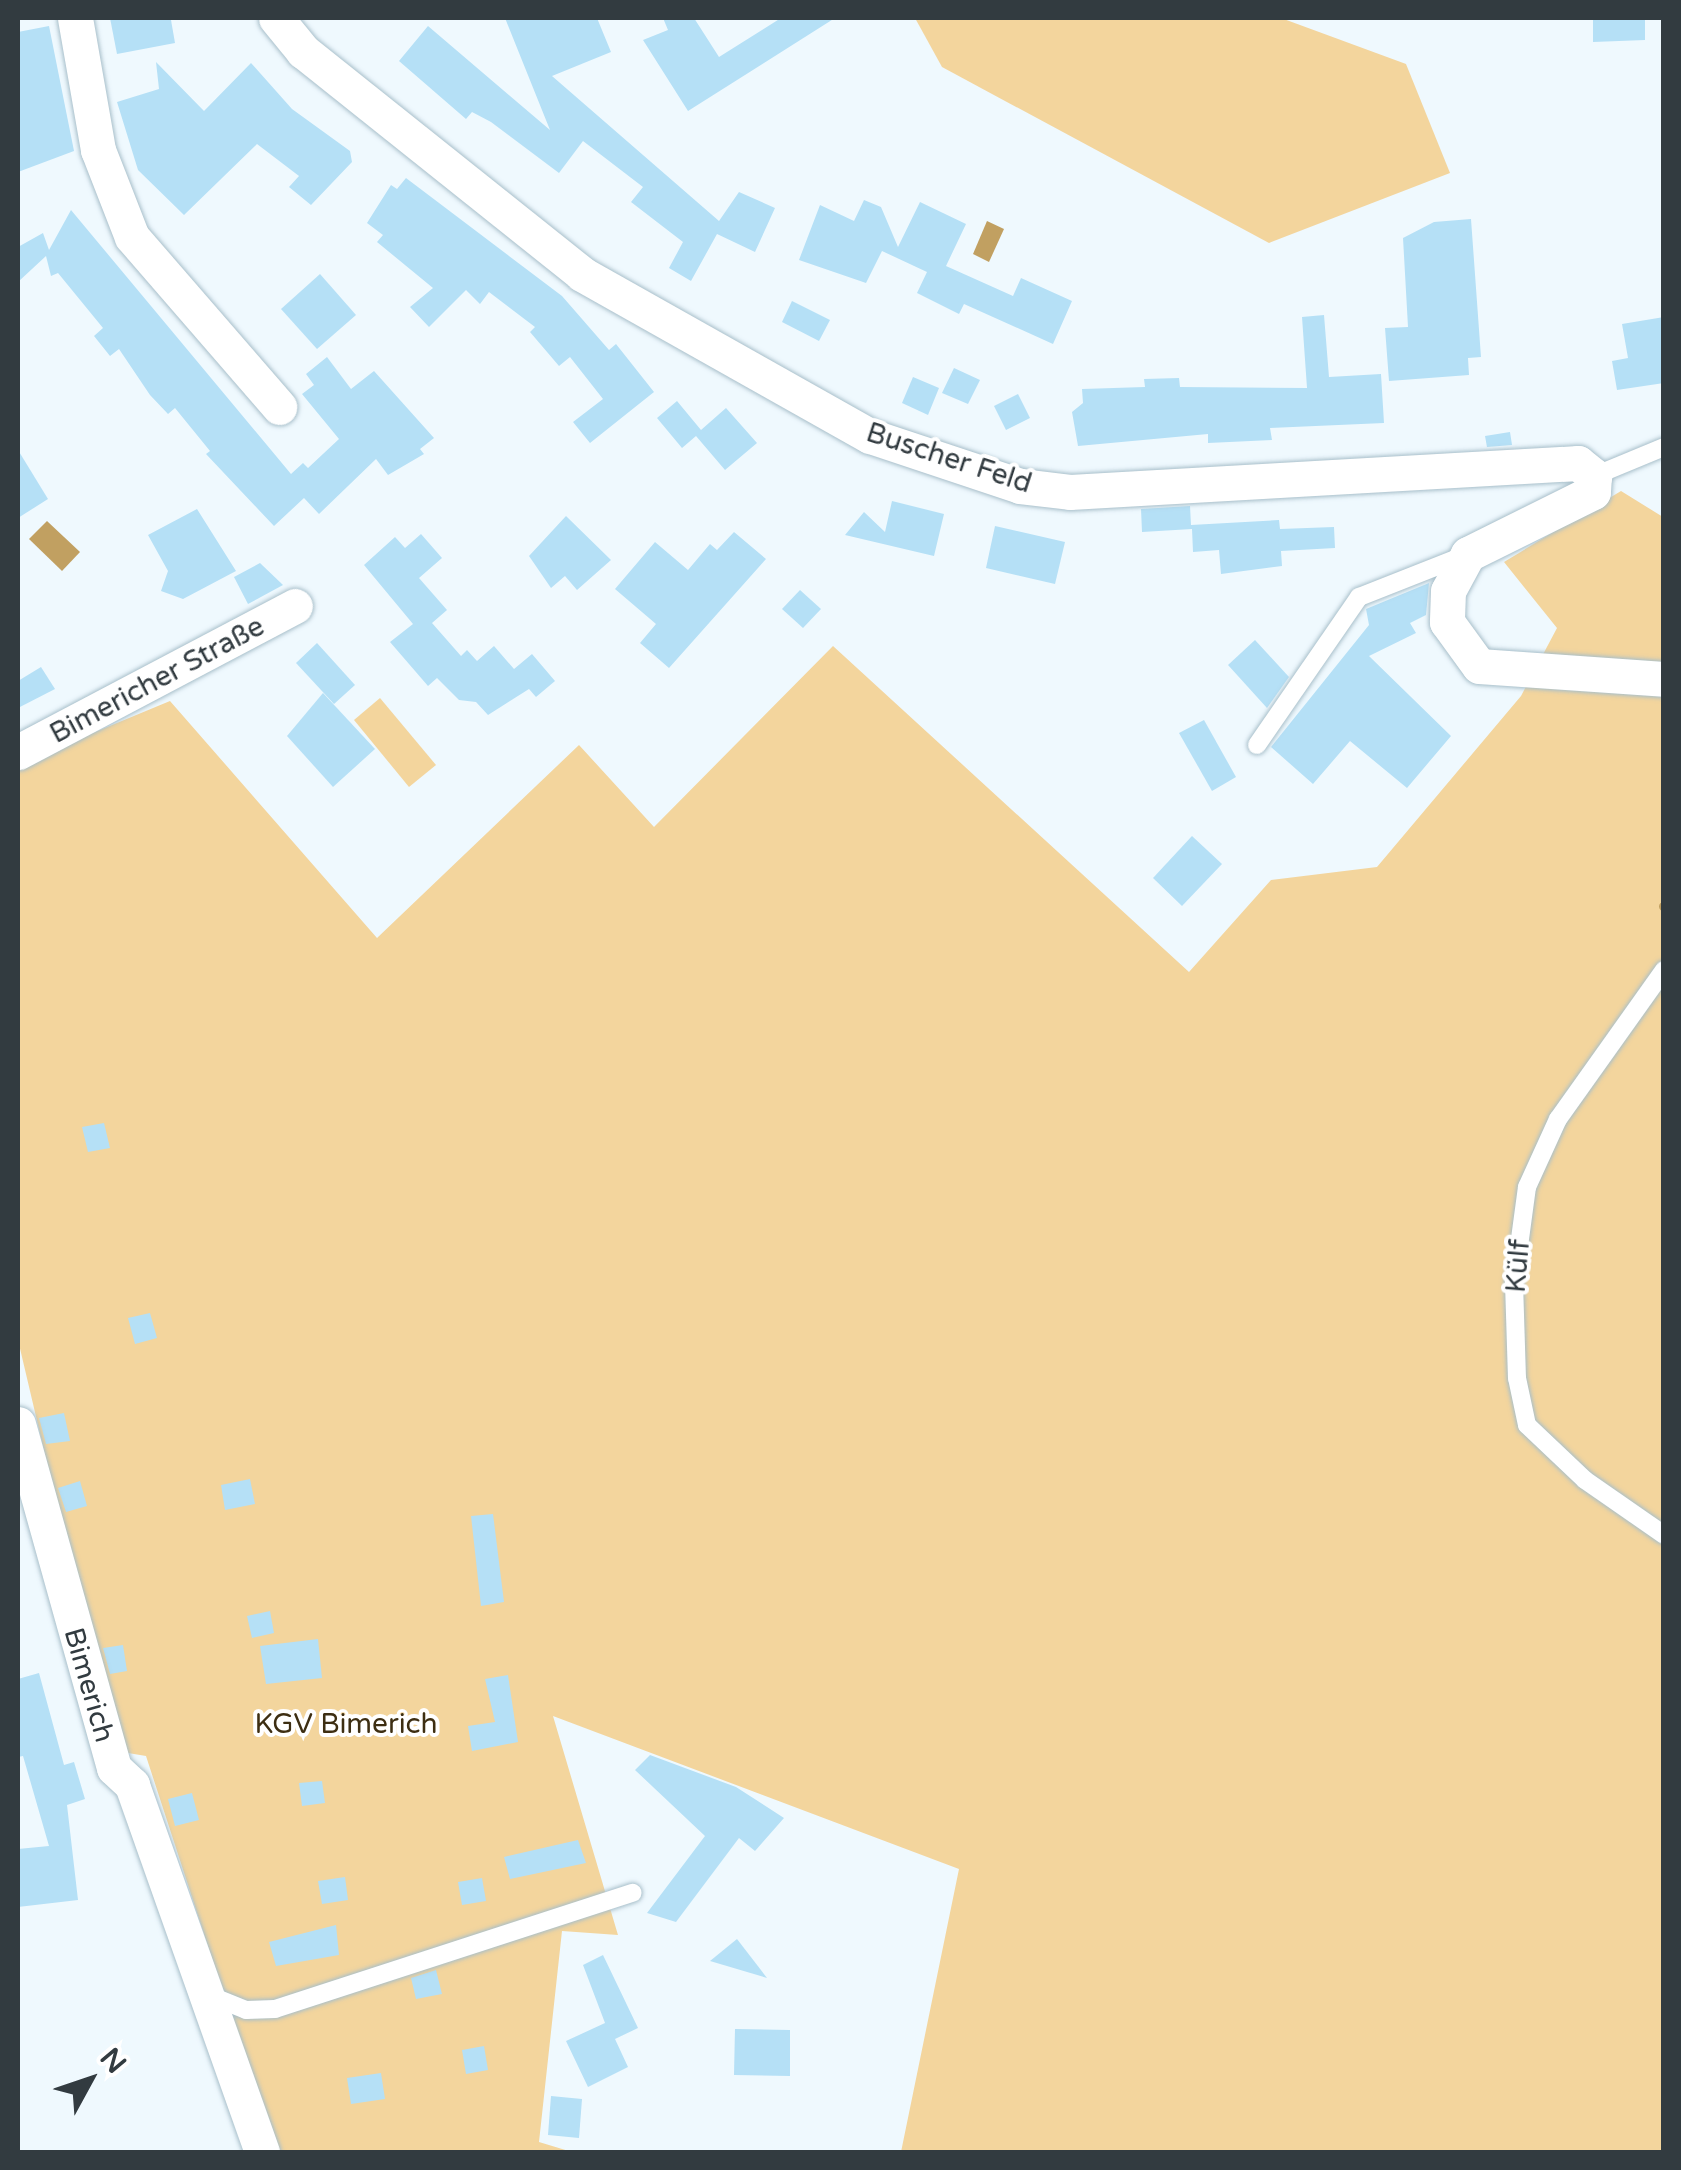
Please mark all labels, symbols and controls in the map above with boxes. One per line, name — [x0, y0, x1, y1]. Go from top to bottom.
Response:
street label: Buscher Feld — [862, 415, 1036, 501]
street label: Bimericher Straße — [44, 609, 270, 751]
street label: Külf — [1499, 1238, 1537, 1294]
street label: Bimerich — [57, 1624, 121, 1746]
park label: KGV Bimerich — [254, 1707, 438, 1741]
north arrow — [40, 2030, 140, 2130]
text: N — [93, 2041, 133, 2080]

